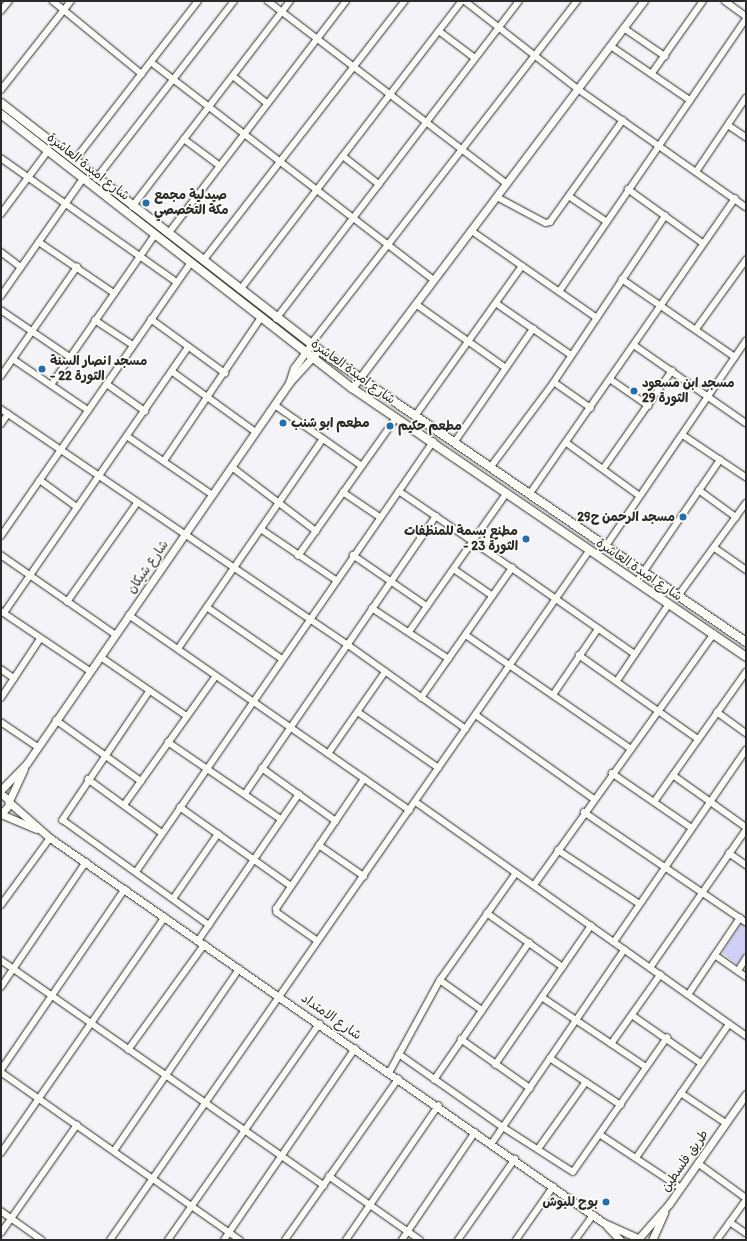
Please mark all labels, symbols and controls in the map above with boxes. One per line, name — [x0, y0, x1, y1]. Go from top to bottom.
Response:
street label: شارع امبدة العاشرة — [44, 130, 132, 204]
place label: صيدلية مجمع مكة التخصصي — [154, 188, 229, 219]
marker: صيدلية مجمع مكة التخصصي — [141, 198, 151, 208]
street label: شارع امبدة العاشرة — [308, 336, 398, 408]
place label: مسجد انصار السنة - الثورة 22 — [50, 354, 147, 385]
marker: مسجد انصار السنة - الثورة 22 — [37, 364, 47, 374]
place label: مسجد ابن مسعود الثورة 29 — [642, 376, 734, 407]
marker: مسجد ابن مسعود الثورة 29 — [629, 386, 639, 396]
place label: مطعم ابو شنب — [291, 415, 370, 431]
marker: مطعم ابو شنب — [278, 418, 288, 428]
place label: مطعم حكيم — [398, 418, 462, 434]
marker: مطعم حكيم — [385, 421, 395, 431]
place label: مسجد الرحمن ح29 — [577, 509, 675, 525]
marker: مسجد الرحمن ح29 — [678, 512, 688, 522]
place label: مطنع بسمة للمنظفات - الثورة 23 — [404, 524, 518, 555]
marker: مطنع بسمة للمنظفات - الثورة 23 — [521, 534, 531, 544]
street label: شارع امبدة العاشرة — [593, 535, 685, 605]
street label: شارع شيكان — [124, 537, 172, 597]
street label: شارع الامتداد — [298, 991, 364, 1043]
street label: طريق فلسطين — [658, 1127, 712, 1195]
place label: بوح للبوش — [543, 1194, 598, 1210]
marker: بوح للبوش — [601, 1197, 611, 1207]

